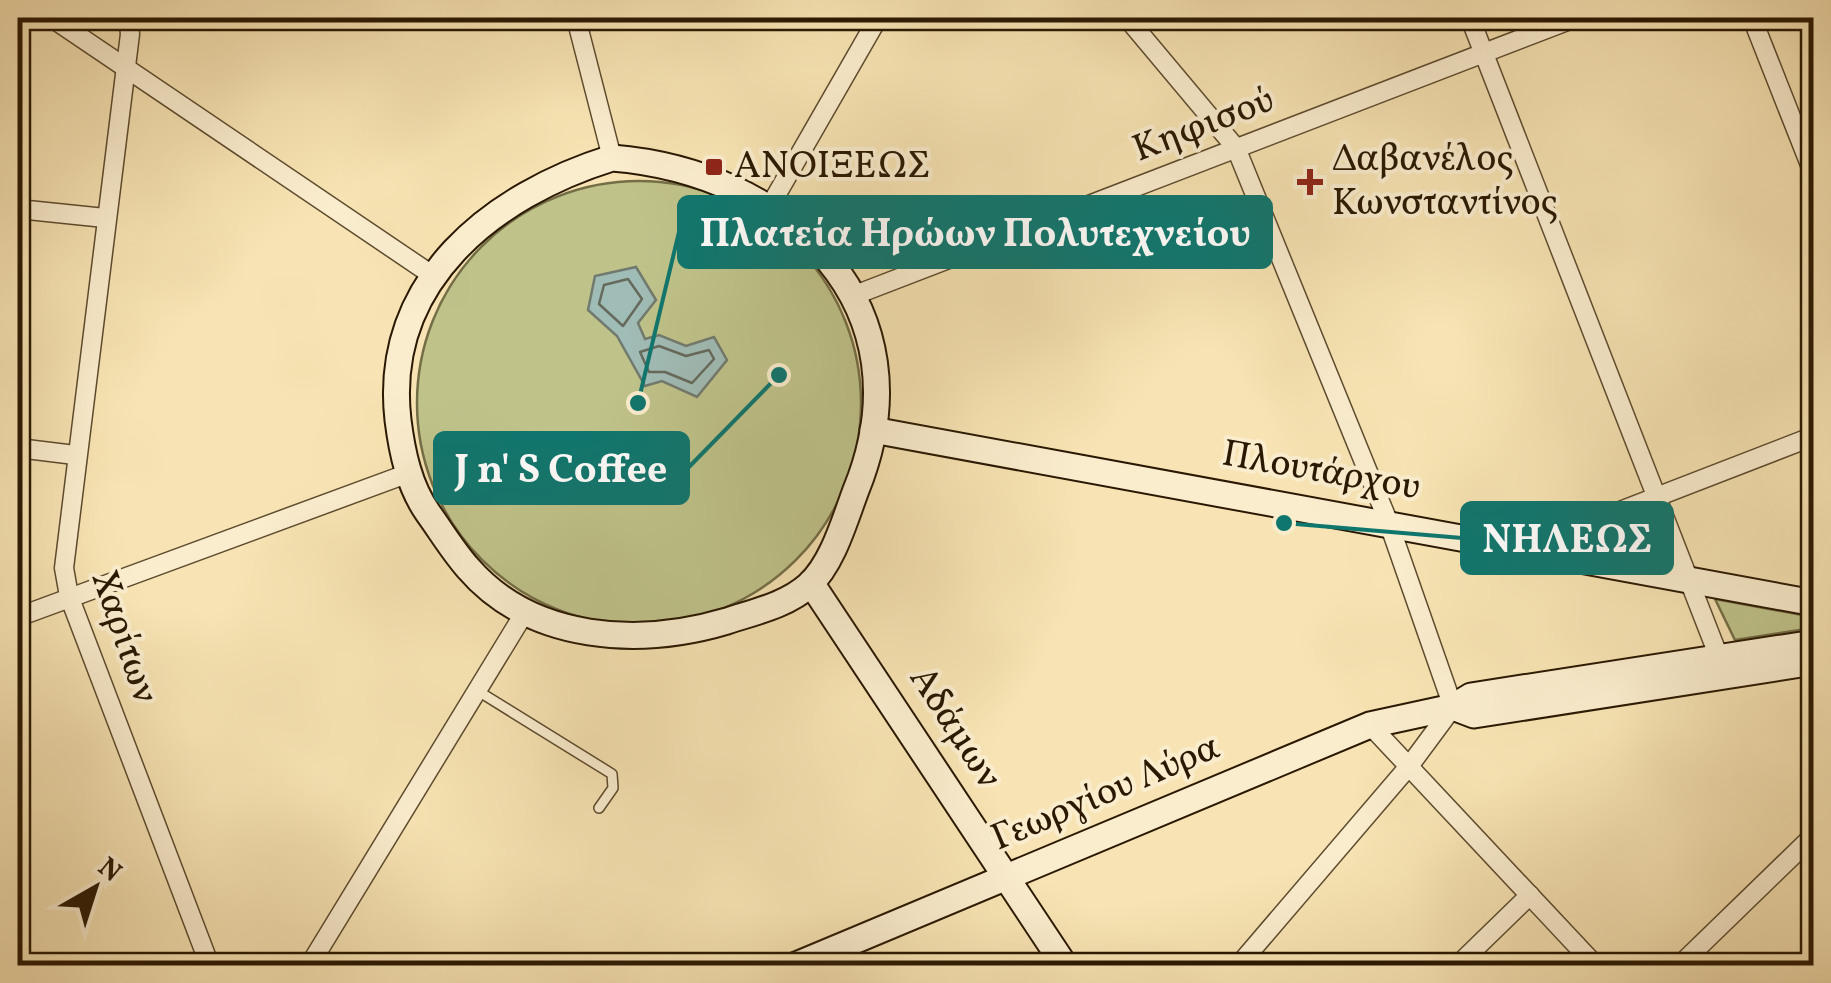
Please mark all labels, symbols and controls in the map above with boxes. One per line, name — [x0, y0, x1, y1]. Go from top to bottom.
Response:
street label: Κηφισού — [1126, 75, 1282, 177]
place label: Δαβανέλος Κωνσταντίνος — [1332, 134, 1558, 231]
place label: ΑΝΟΙΞΕΩΣ — [734, 141, 930, 194]
marker: ΑΝΟΙΞΕΩΣ — [703, 156, 725, 178]
marker: Δαβανέλος Κωνσταντίνος — [1297, 169, 1323, 195]
callout: Πλατεία Ηρώων Πολυτεχνείου — [679, 197, 1271, 267]
text: Πλατεία Ηρώων Πολυτεχνείου — [699, 208, 1251, 264]
street label: Πλουτάρχου — [1218, 429, 1424, 515]
callout: J n' S Coffee — [435, 433, 688, 503]
text: J n' S Coffee — [454, 444, 667, 500]
callout: ΝΗΛΕΩΣ — [1462, 503, 1672, 573]
text: ΝΗΛΕΩΣ — [1482, 514, 1652, 570]
street label: Χαρίτων — [76, 564, 170, 710]
street label: Αδάμων — [895, 657, 1013, 799]
street label: Γεωργίου Λύρα — [984, 722, 1229, 866]
north arrow — [45, 838, 145, 938]
text: N — [89, 849, 129, 892]

